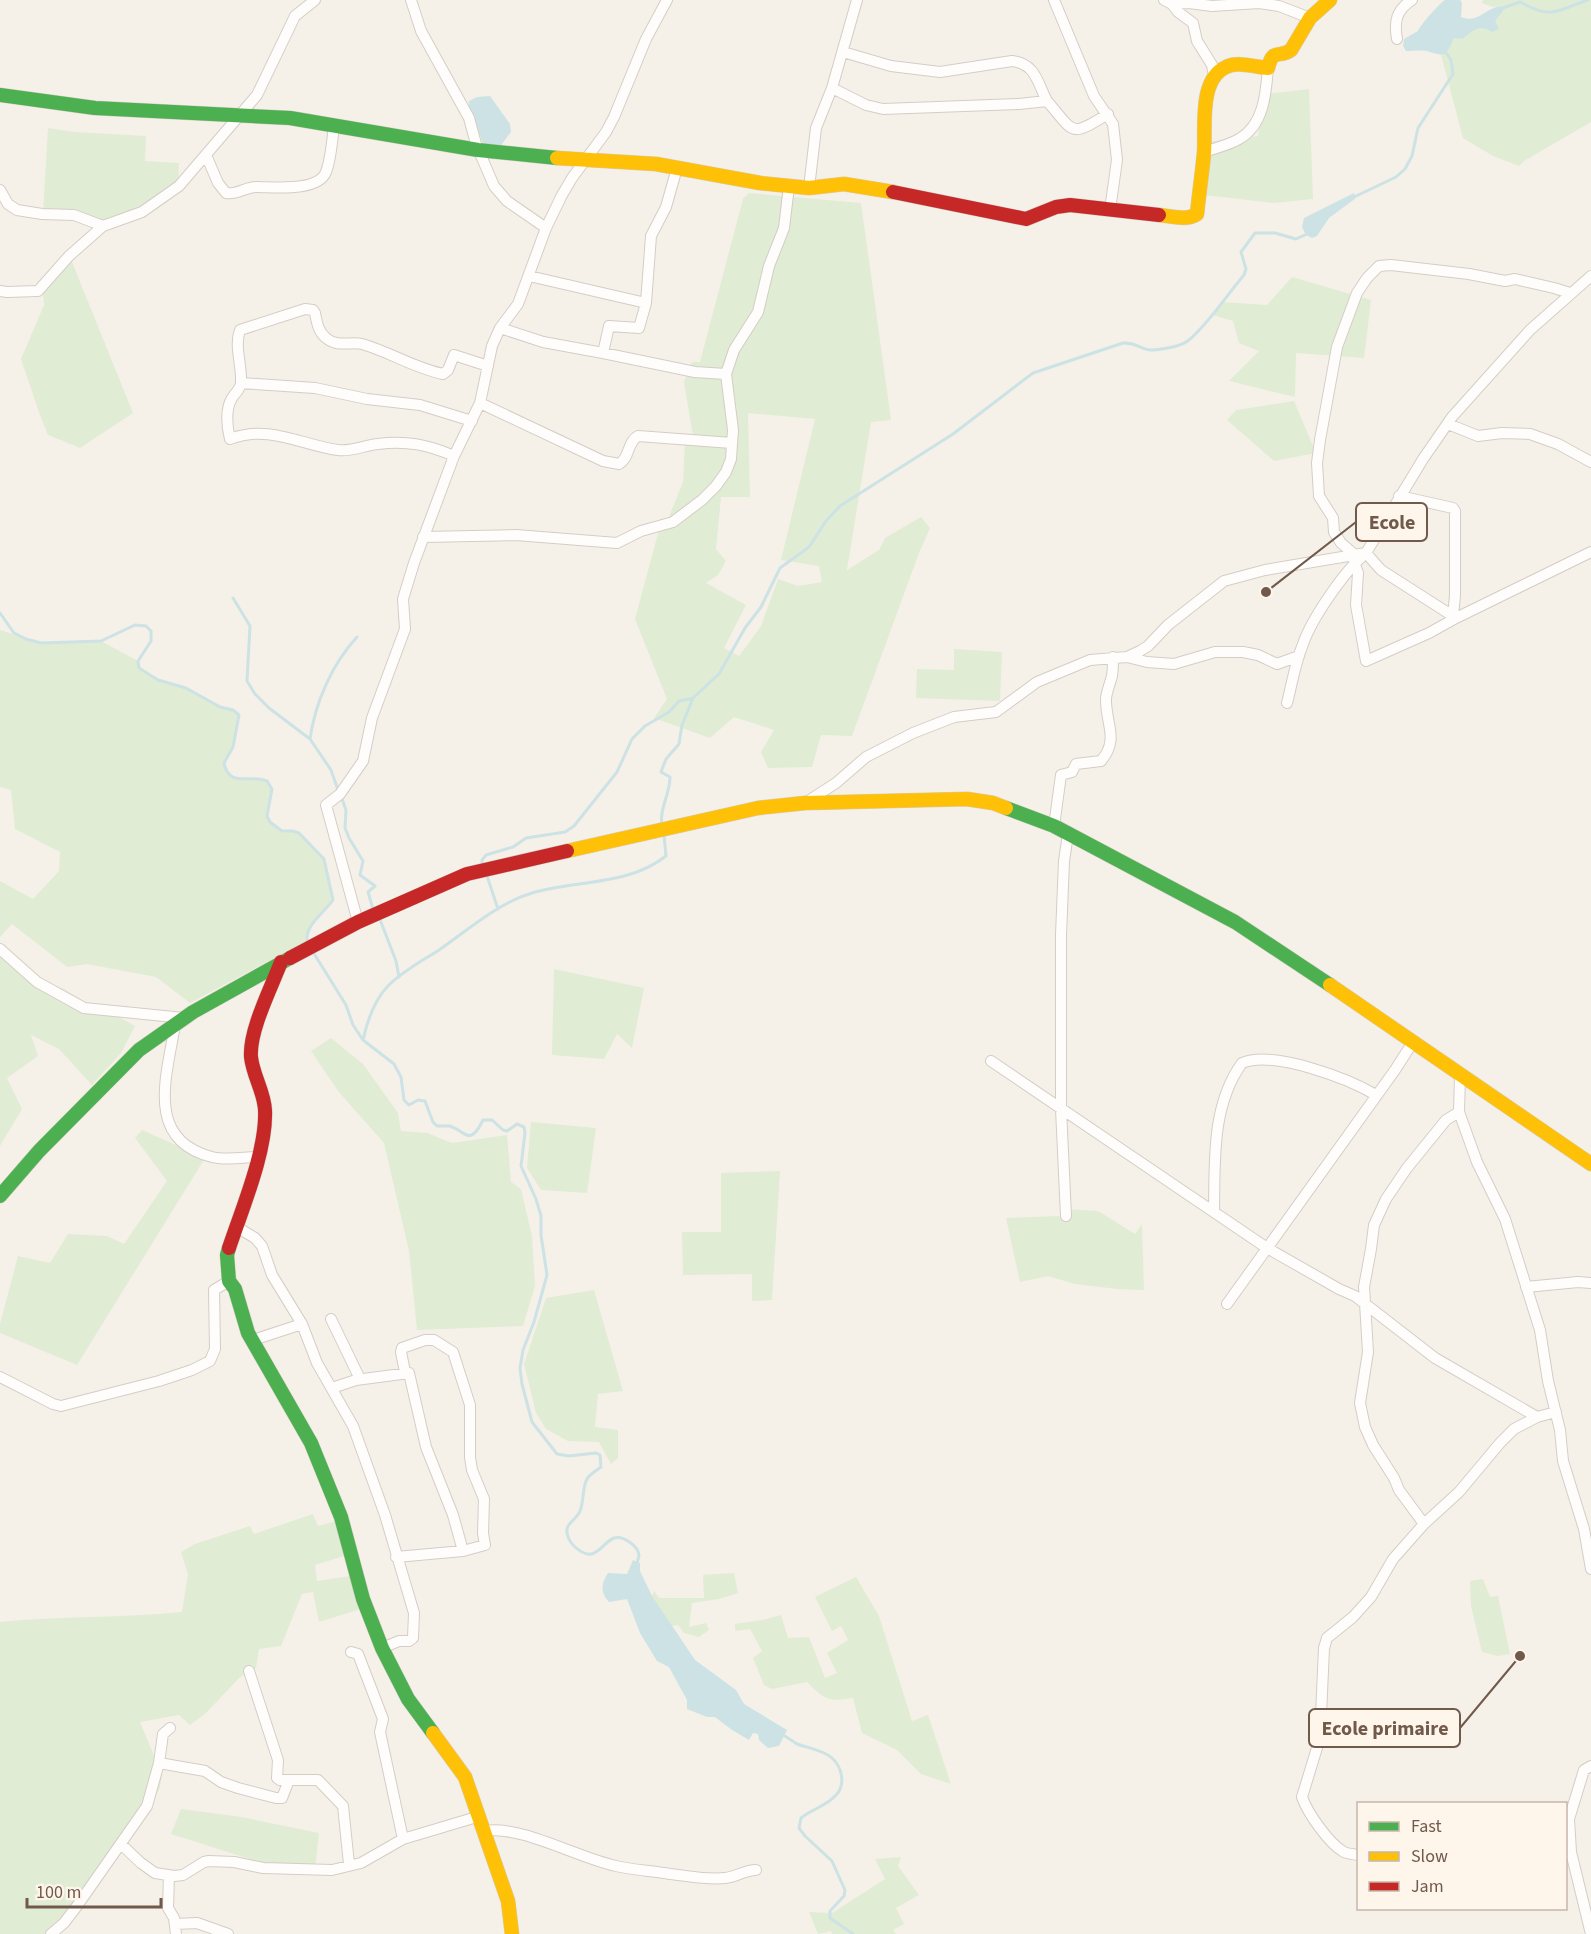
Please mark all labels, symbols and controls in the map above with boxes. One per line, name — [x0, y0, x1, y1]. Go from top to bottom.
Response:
callout: Ecole — [1356, 503, 1427, 541]
text: Ecole — [1369, 509, 1415, 537]
callout: Ecole primaire — [1309, 1709, 1460, 1747]
text: Ecole primaire — [1321, 1715, 1449, 1743]
legend — [1357, 1802, 1567, 1910]
text: Fast — [1411, 1814, 1442, 1839]
text: Slow — [1411, 1844, 1448, 1869]
scale bar — [27, 1871, 160, 1909]
text: Jam — [1411, 1874, 1444, 1899]
text: 100 m — [36, 1880, 81, 1905]

